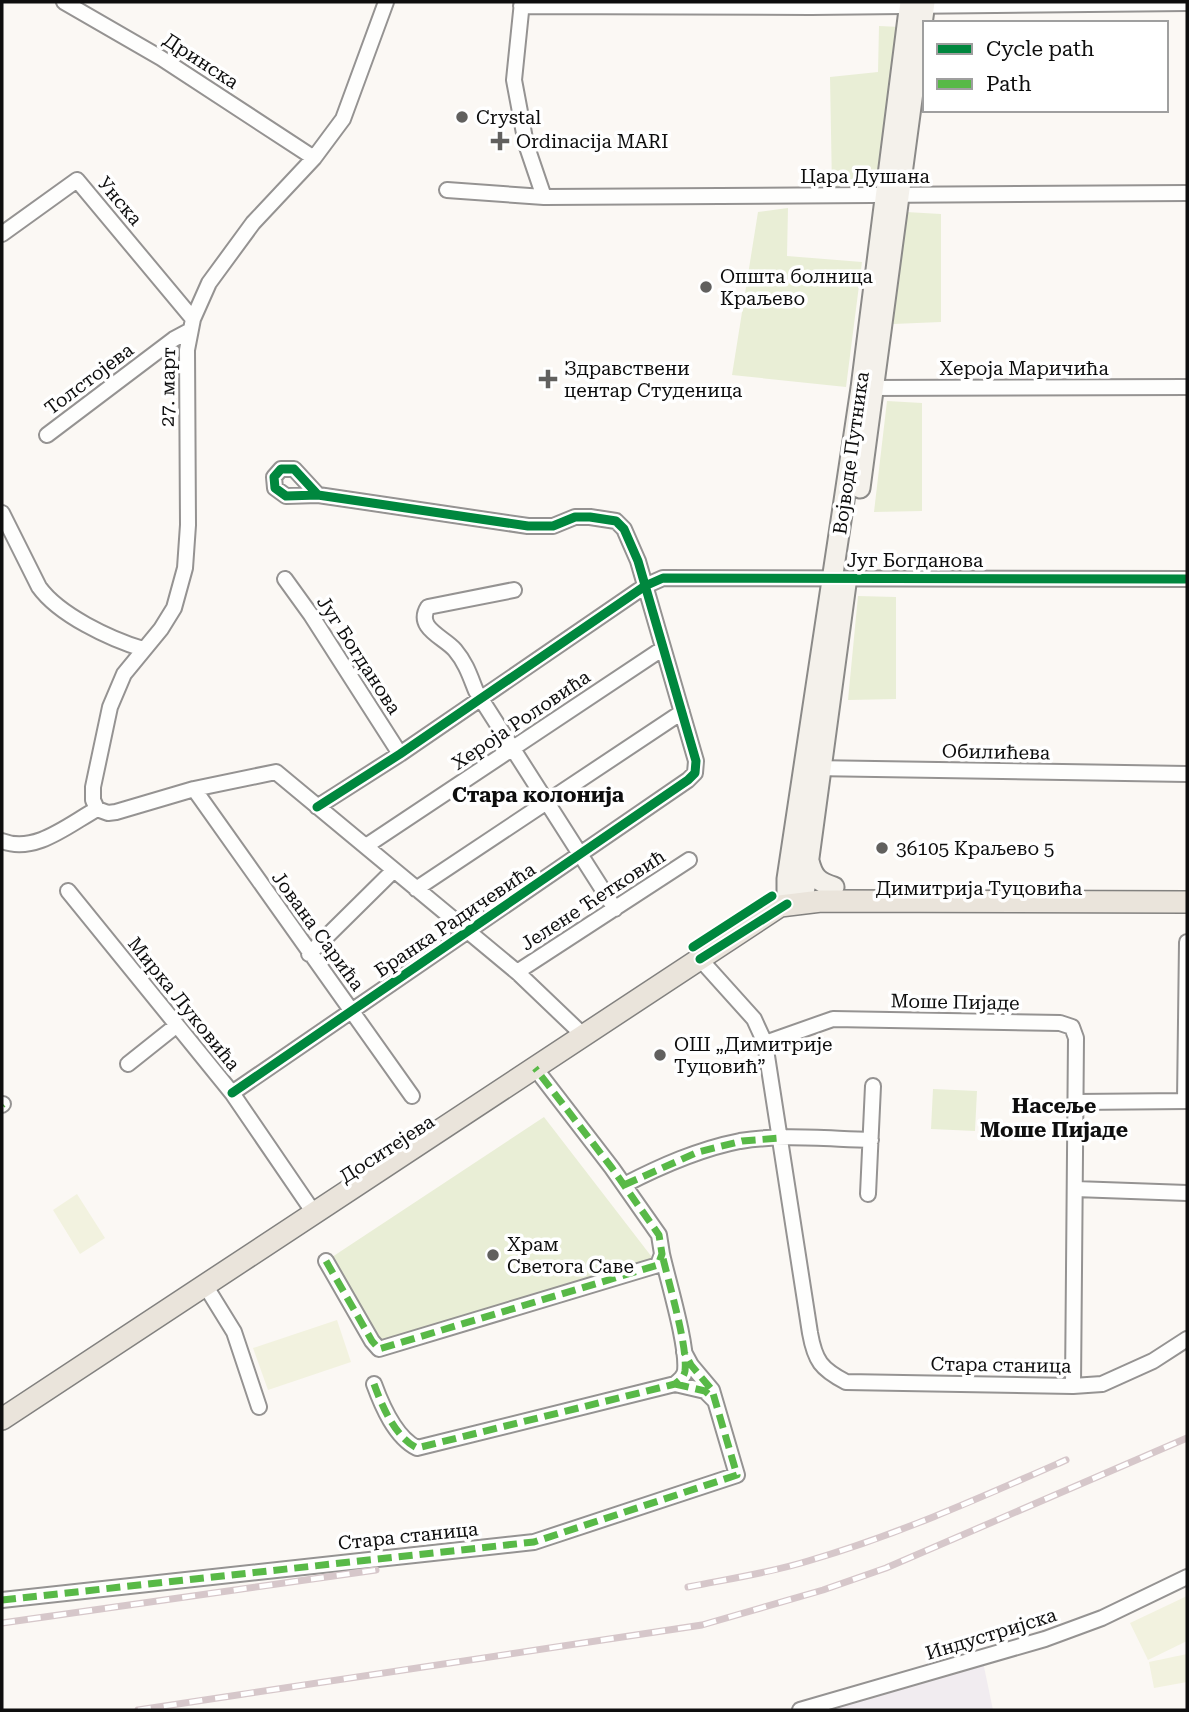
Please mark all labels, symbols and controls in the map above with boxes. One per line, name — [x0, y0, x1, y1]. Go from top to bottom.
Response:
legend — [923, 21, 1168, 112]
street label: Дринска — [159, 28, 243, 94]
text: Cycle path — [986, 37, 1095, 61]
text: Path — [986, 72, 1032, 96]
place label: Crystal — [476, 106, 541, 129]
marker: Crystal — [454, 109, 470, 125]
place label: Ordinacija MARI — [516, 130, 668, 153]
marker: Ordinacija MARI — [490, 131, 510, 151]
street label: Цара Душана — [800, 165, 931, 188]
street label: Унска — [93, 172, 148, 231]
place label: Општа болница Краљево — [720, 265, 874, 310]
marker: Општа болница Краљево — [698, 279, 714, 295]
street label: Толстојева — [40, 338, 138, 420]
street label: 27. март — [156, 347, 180, 427]
place label: Здравствени центар Студеница — [564, 357, 743, 402]
street label: Хероја Маричића — [939, 357, 1109, 380]
marker: Здравствени центар Студеница — [538, 369, 558, 389]
street label: Војводе Путника — [828, 369, 874, 536]
street label: Југ Богданова — [847, 549, 984, 572]
street label: Југ Богданова — [312, 591, 406, 719]
street label: Хероја Роловића — [447, 665, 595, 775]
street label: Обилићева — [942, 740, 1051, 764]
district label: Стара колонија — [452, 783, 625, 807]
place label: 36105 Краљево 5 — [896, 837, 1055, 860]
marker: 36105 Краљево 5 — [874, 840, 890, 856]
street label: Јелене Ћетковић — [516, 845, 670, 955]
street label: Бранка Радичевића — [370, 857, 540, 982]
street label: Јована Сарића — [267, 867, 370, 996]
street label: Димитрија Туцовића — [876, 877, 1083, 900]
street label: Мирка Луковића — [123, 933, 245, 1076]
street label: Моше Пијаде — [890, 989, 1020, 1015]
place label: ОШ „Димитрије Туцовић” — [674, 1033, 833, 1078]
marker: ОШ „Димитрије Туцовић” — [652, 1047, 668, 1063]
district label: Насеље Моше Пијаде — [980, 1094, 1128, 1142]
street label: Доситејева — [335, 1110, 439, 1188]
place label: Храм Светога Саве — [507, 1233, 634, 1278]
marker: Храм Светога Саве — [485, 1247, 501, 1263]
street label: Стара станица — [930, 1352, 1072, 1378]
street label: Стара станица — [337, 1517, 480, 1555]
street label: Индустријска — [923, 1603, 1060, 1665]

